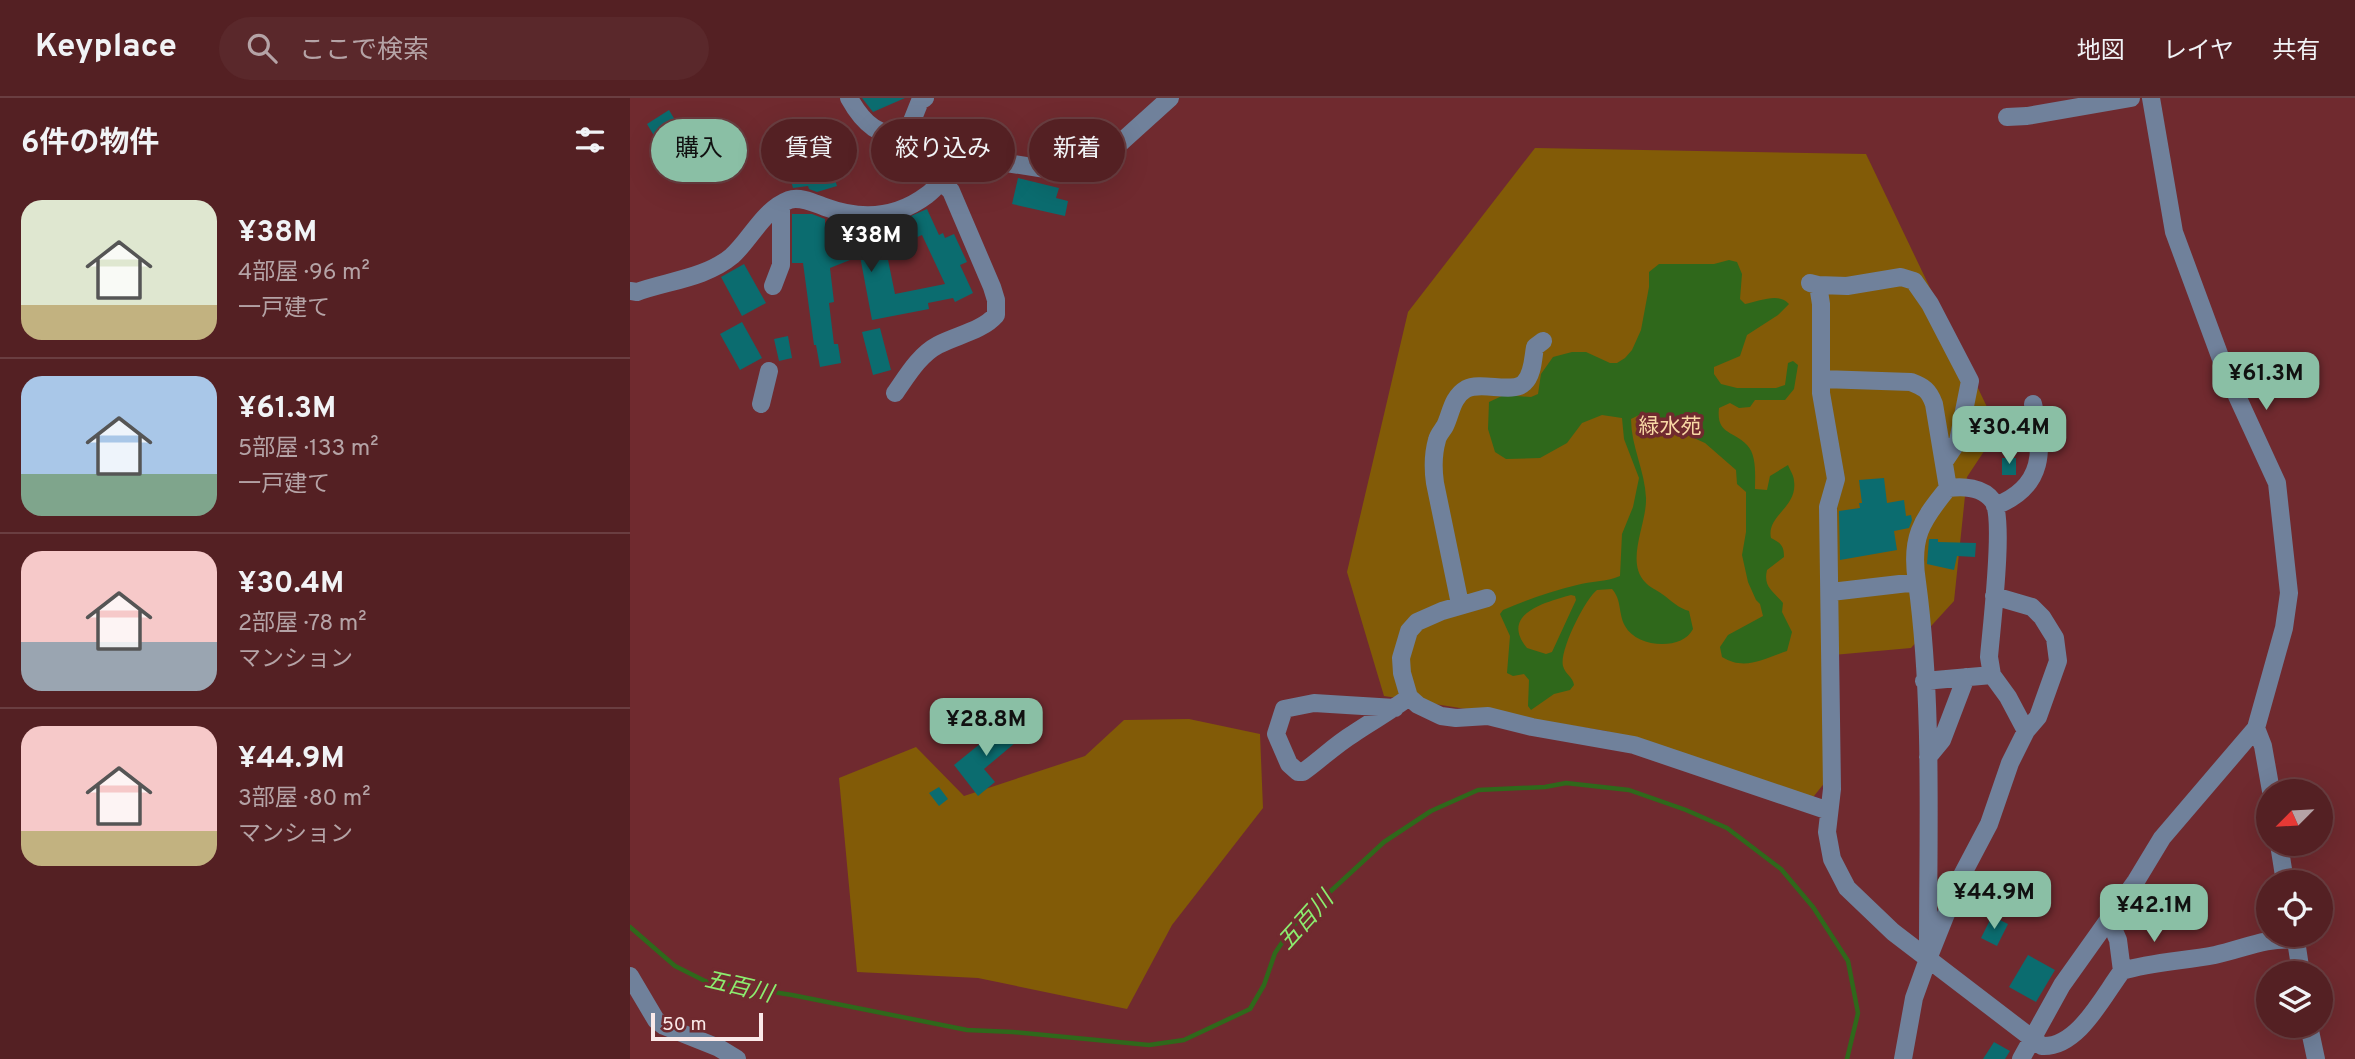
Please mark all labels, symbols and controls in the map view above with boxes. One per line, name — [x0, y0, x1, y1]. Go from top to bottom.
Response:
search box — [219, 17, 709, 80]
text: Keyplace — [35, 27, 177, 69]
icon: search — [243, 29, 281, 67]
text: ここで検索 — [299, 35, 429, 68]
text: 地図 — [2077, 37, 2125, 67]
text: レイヤ — [2163, 37, 2234, 67]
text: 共有 — [2272, 37, 2320, 67]
chip: 購入 — [651, 119, 747, 182]
chip: 賃貸 — [761, 119, 857, 182]
chip: 絞り込み — [871, 119, 1015, 182]
chip: 新着 — [1029, 119, 1125, 182]
icon: filters — [571, 121, 609, 159]
text: 6件の物件 — [21, 126, 159, 163]
pin: ¥38M — [830, 214, 912, 274]
text: ¥38M — [238, 215, 317, 252]
text: ¥38M — [841, 222, 901, 251]
icon: home — [77, 228, 161, 312]
text: 4部屋 · 96 m² — [238, 259, 370, 288]
text: 一戸建て — [238, 295, 330, 324]
pin: ¥61.3M — [2209, 352, 2323, 412]
text: ¥61.3M — [2228, 360, 2304, 389]
text: ¥61.3M — [238, 391, 336, 428]
icon: home — [77, 404, 161, 488]
pin: ¥30.4M — [1952, 406, 2066, 466]
park label: 緑水苑 — [1639, 414, 1702, 441]
text: ¥30.4M — [1968, 414, 2050, 443]
text: 5部屋 · 133 m² — [238, 435, 379, 464]
text: 一戸建て — [238, 471, 330, 500]
text: ¥30.4M — [238, 566, 344, 603]
icon: home — [77, 579, 161, 663]
text: 2部屋 · 78 m² — [238, 610, 367, 639]
text: マンション — [238, 646, 353, 675]
pin: ¥28.8M — [929, 698, 1043, 758]
text: ¥28.8M — [946, 706, 1026, 735]
text: ¥44.9M — [238, 741, 345, 778]
icon: home — [77, 754, 161, 838]
north arrow — [2256, 779, 2333, 856]
map controls — [2256, 779, 2333, 1038]
text: 3部屋 · 80 m² — [238, 785, 370, 814]
text: マンション — [238, 821, 353, 850]
button: locate — [2256, 870, 2333, 947]
pin: ¥44.9M — [1937, 872, 2051, 931]
text: ¥44.9M — [1953, 879, 2035, 908]
water label: 五百川 — [1273, 884, 1343, 957]
pin: ¥42.1M — [2097, 884, 2211, 944]
text: ¥42.1M — [2116, 892, 2192, 921]
button: layers — [2256, 961, 2333, 1038]
water label: 五百川 — [702, 967, 778, 1011]
scale bar — [651, 1010, 763, 1042]
text: 50 m — [662, 1013, 707, 1037]

